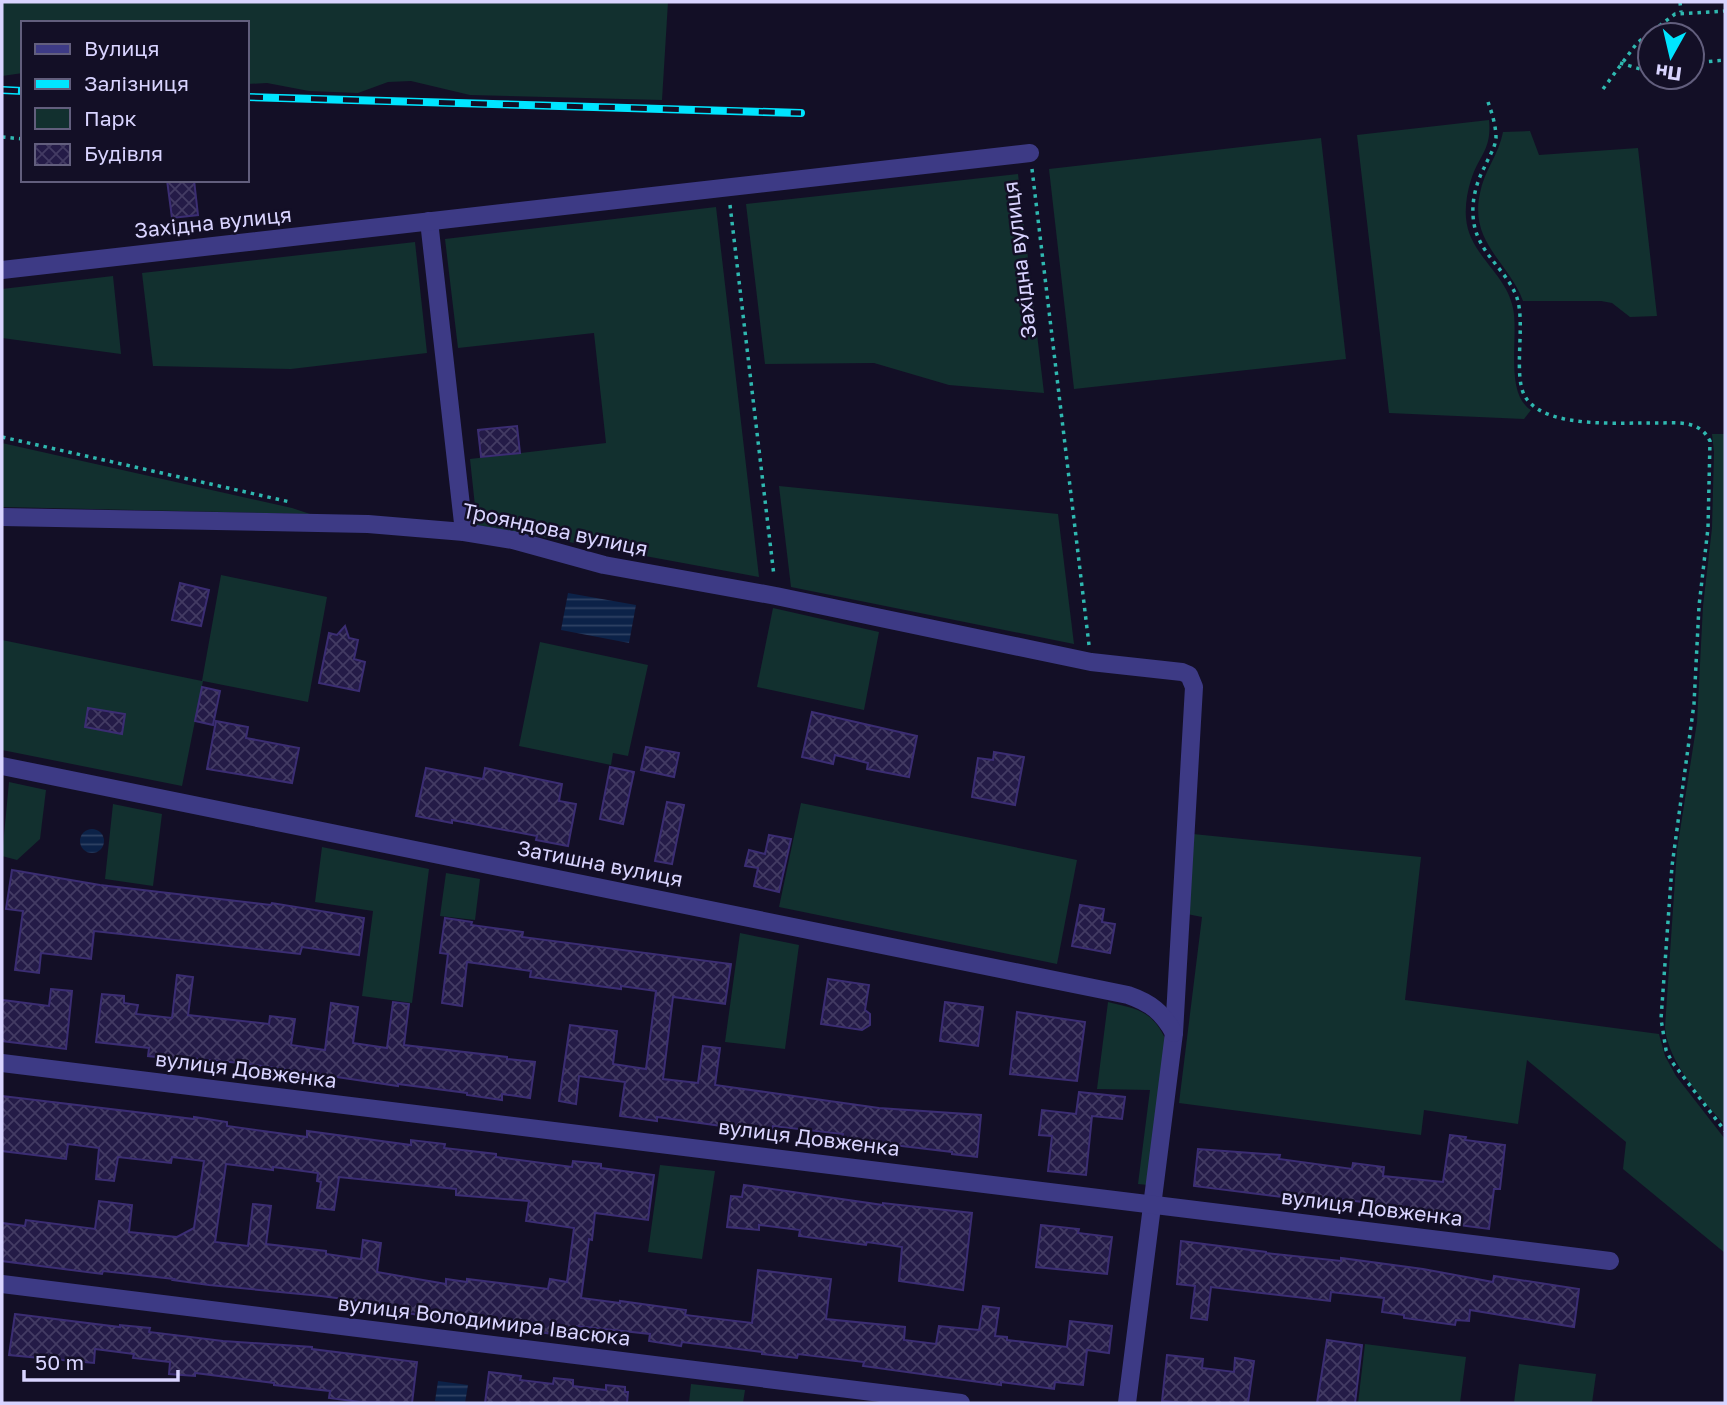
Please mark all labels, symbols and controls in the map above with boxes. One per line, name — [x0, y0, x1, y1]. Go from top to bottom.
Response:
legend — [21, 21, 248, 182]
north arrow — [1636, 21, 1706, 91]
text: Вулиця — [84, 35, 160, 61]
text: Пн — [1654, 60, 1683, 87]
text: Залізниця — [84, 70, 189, 96]
text: Парк — [84, 105, 137, 131]
text: Будівля — [84, 140, 163, 166]
street label: Західна вулиця — [996, 180, 1042, 340]
street label: Західна вулиця — [133, 201, 293, 243]
street label: Трояндова вулиця — [460, 497, 650, 561]
street label: Затишна вулиця — [515, 834, 685, 892]
street label: вулиця Довженка — [154, 1045, 338, 1093]
street label: вулиця Довженка — [717, 1113, 901, 1161]
street label: вулиця Довженка — [1280, 1183, 1464, 1231]
street label: вулиця Володимира Івасюка — [336, 1289, 632, 1351]
scale bar — [24, 1338, 178, 1382]
text: 50 m — [35, 1349, 84, 1375]

